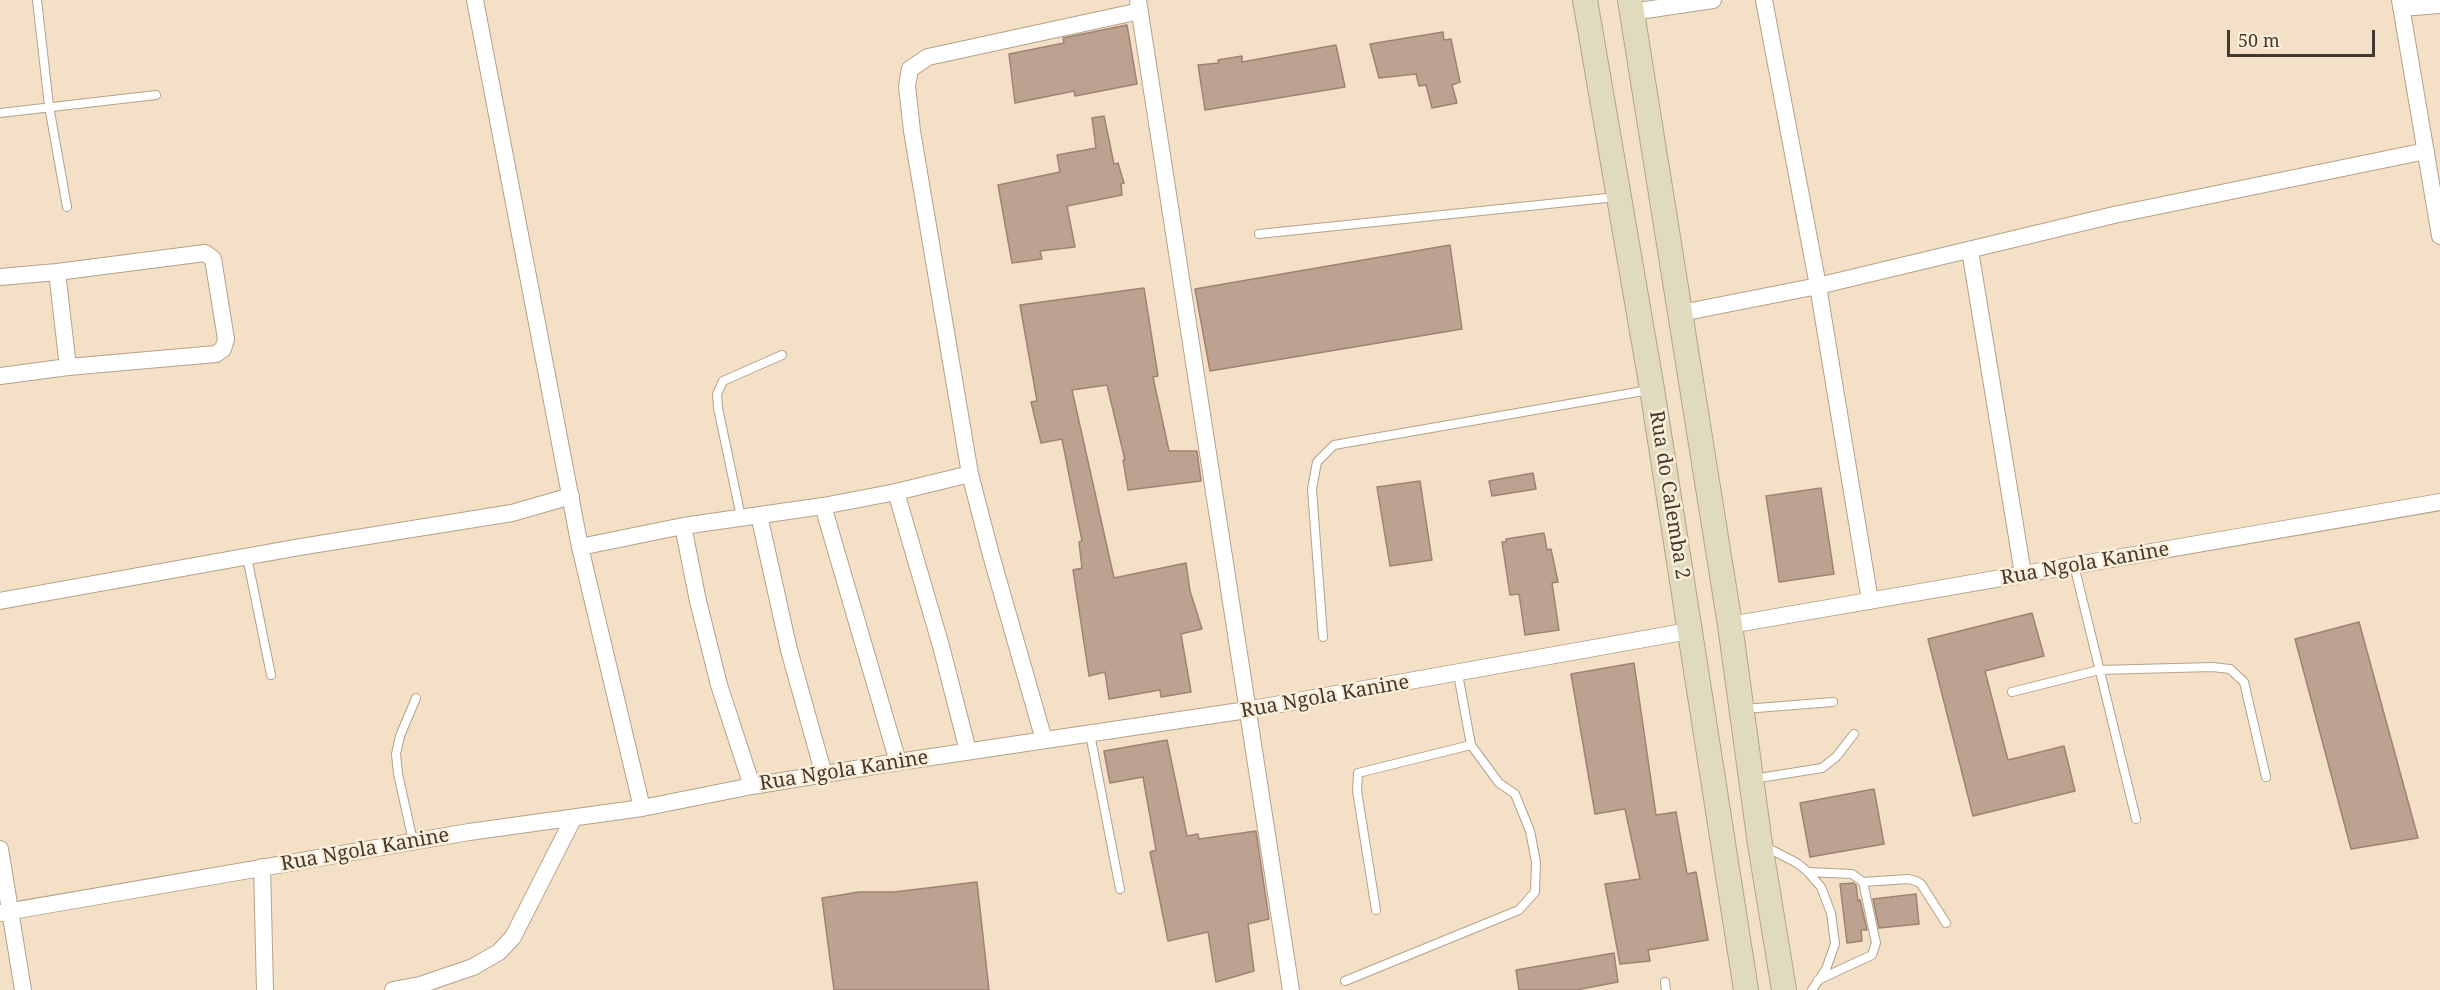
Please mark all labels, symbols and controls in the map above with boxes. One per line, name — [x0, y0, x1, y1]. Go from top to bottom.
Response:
scale bar — [2230, 18, 2378, 56]
text: 50 m — [2238, 28, 2280, 52]
street label: Rua do Calemba 2 — [1644, 409, 1694, 581]
street label: Rua Ngola Kanine — [1999, 537, 2171, 591]
street label: Rua Ngola Kanine — [1239, 670, 1411, 724]
street label: Rua Ngola Kanine — [758, 746, 930, 796]
street label: Rua Ngola Kanine — [279, 823, 451, 877]

